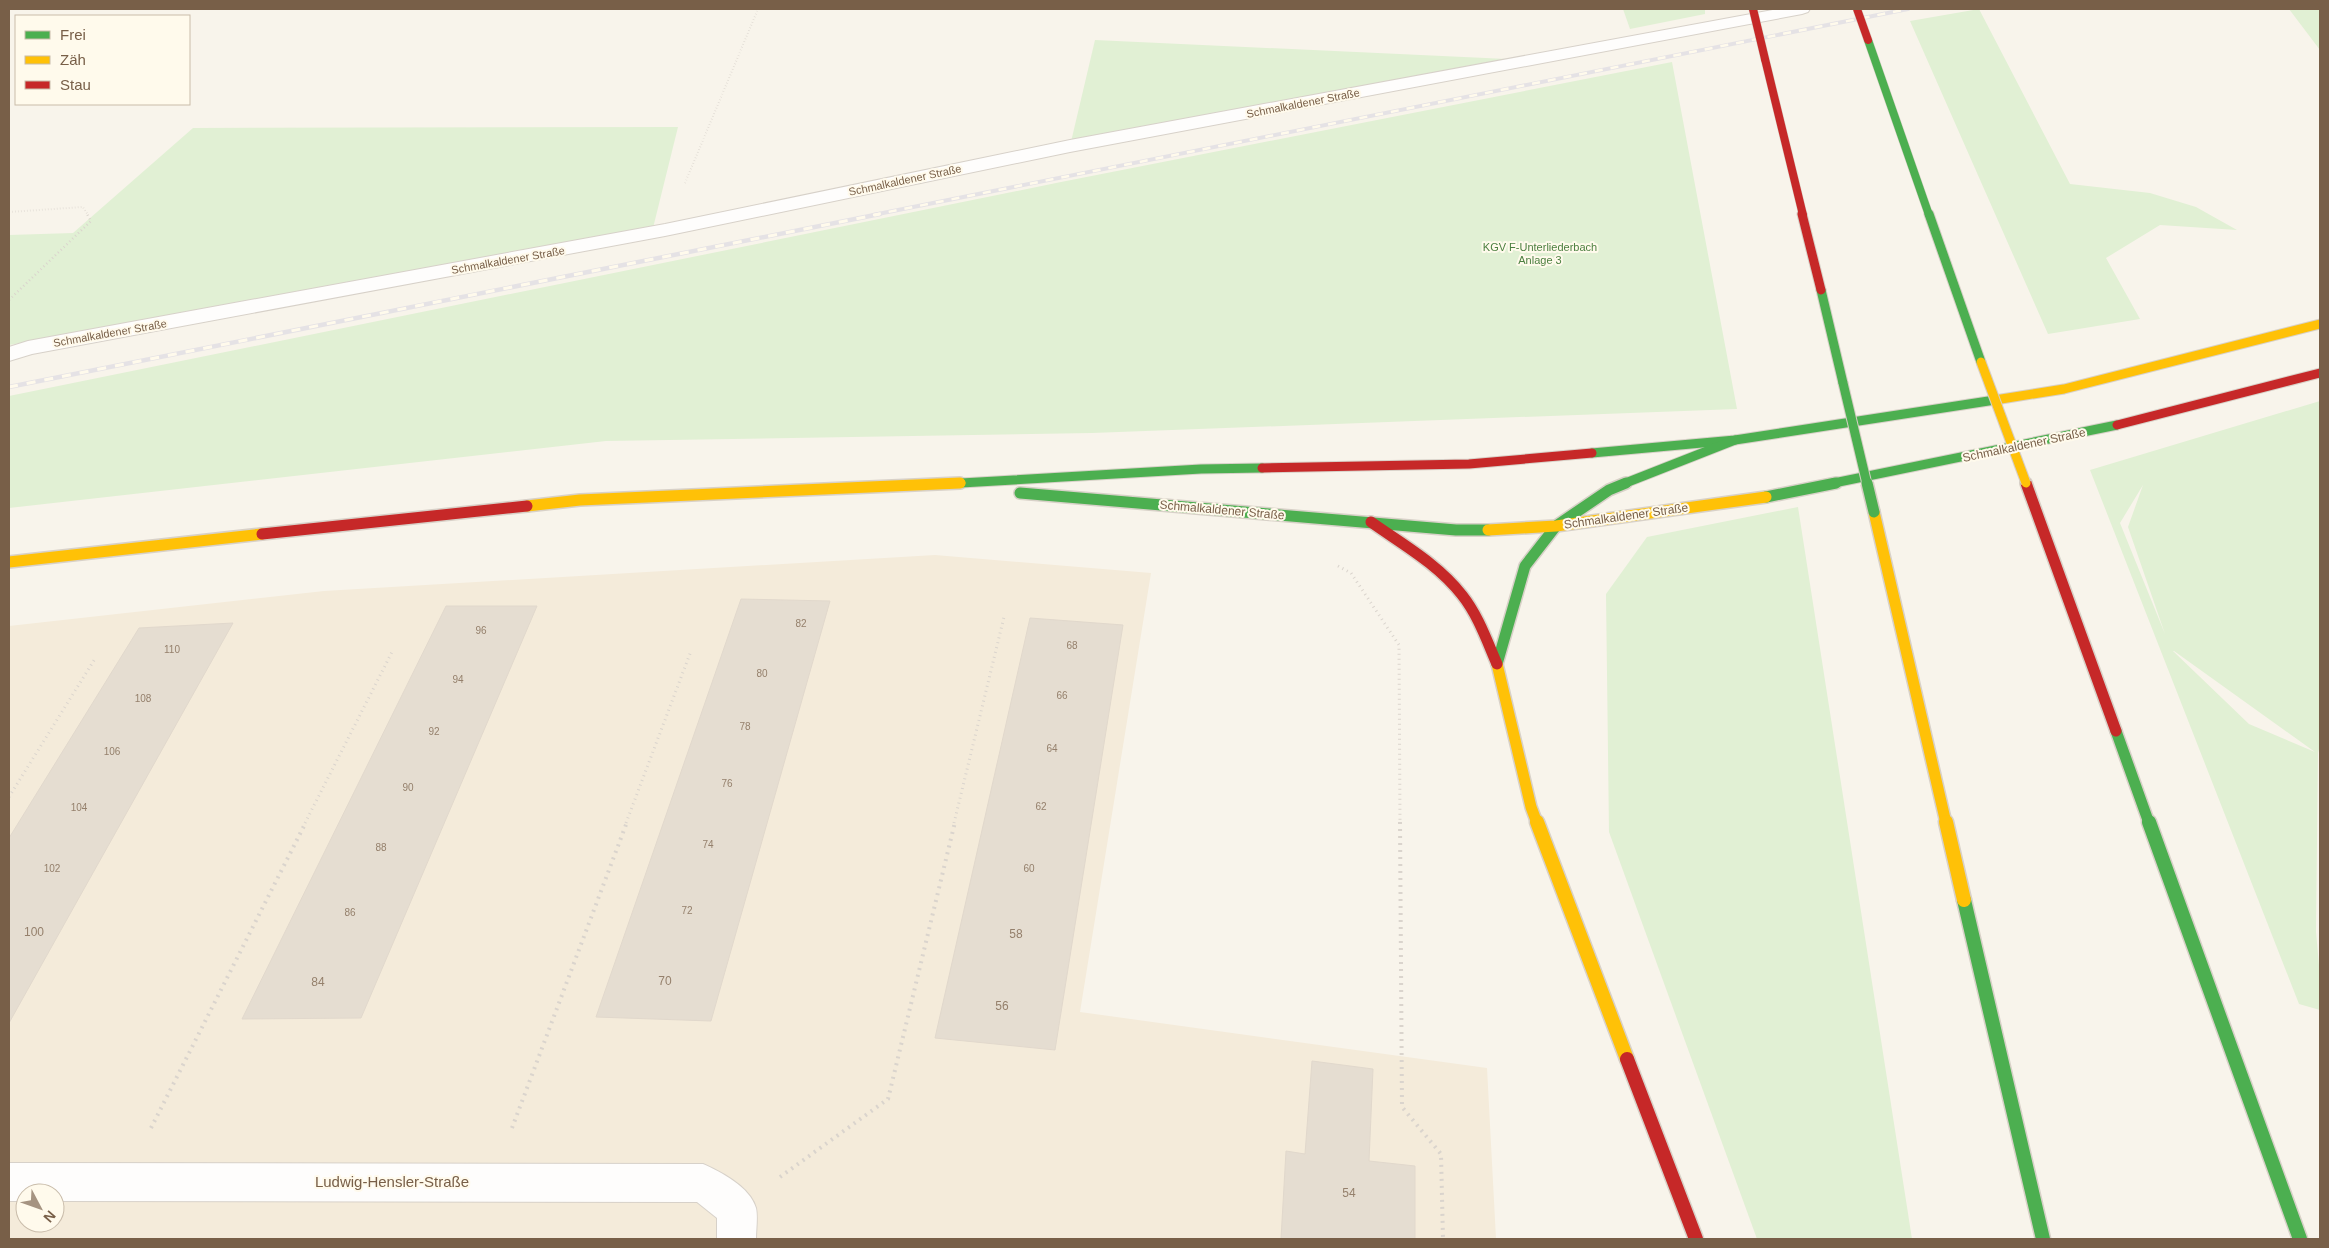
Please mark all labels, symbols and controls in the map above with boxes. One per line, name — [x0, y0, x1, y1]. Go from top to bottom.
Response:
legend — [15, 15, 190, 105]
text: Frei — [60, 26, 86, 43]
text: Zäh — [60, 51, 86, 68]
text: Stau — [60, 76, 91, 93]
street label: Schmalkaldener Straße — [1245, 86, 1361, 120]
street label: Schmalkaldener Straße — [848, 162, 962, 198]
park label: KGV F-Unterliederbach Anlage 3 — [1483, 241, 1597, 266]
street label: Schmalkaldener Straße — [450, 244, 566, 276]
street label: Schmalkaldener Straße — [52, 317, 168, 349]
street label: Schmalkaldener Straße — [1961, 425, 2087, 465]
street label: Schmalkaldener Straße — [1159, 498, 1285, 522]
street label: Schmalkaldener Straße — [1563, 500, 1689, 532]
house number: 82 — [795, 618, 807, 629]
house number: 96 — [475, 625, 487, 636]
house number: 68 — [1066, 640, 1078, 651]
house number: 110 — [164, 644, 180, 655]
house number: 80 — [756, 668, 768, 679]
house number: 94 — [452, 674, 464, 685]
house number: 66 — [1056, 690, 1068, 701]
house number: 108 — [135, 693, 152, 704]
house number: 78 — [739, 721, 751, 732]
house number: 92 — [428, 726, 440, 737]
house number: 64 — [1046, 743, 1058, 754]
house number: 106 — [104, 746, 121, 757]
house number: 76 — [721, 778, 733, 789]
house number: 90 — [402, 782, 414, 793]
house number: 62 — [1035, 801, 1047, 812]
house number: 104 — [71, 802, 88, 813]
house number: 74 — [702, 839, 714, 850]
house number: 88 — [375, 842, 387, 853]
house number: 102 — [44, 863, 61, 874]
house number: 60 — [1023, 863, 1035, 874]
house number: 72 — [681, 905, 693, 916]
house number: 86 — [344, 907, 356, 918]
house number: 100 — [24, 925, 44, 939]
house number: 58 — [1009, 927, 1023, 941]
house number: 70 — [658, 974, 672, 988]
house number: 84 — [311, 975, 325, 989]
house number: 56 — [995, 999, 1009, 1013]
street label: Ludwig-Hensler-Straße — [315, 1173, 469, 1190]
north arrow — [15, 1183, 65, 1233]
house number: 54 — [1342, 1186, 1356, 1200]
text: N — [40, 1207, 59, 1226]

